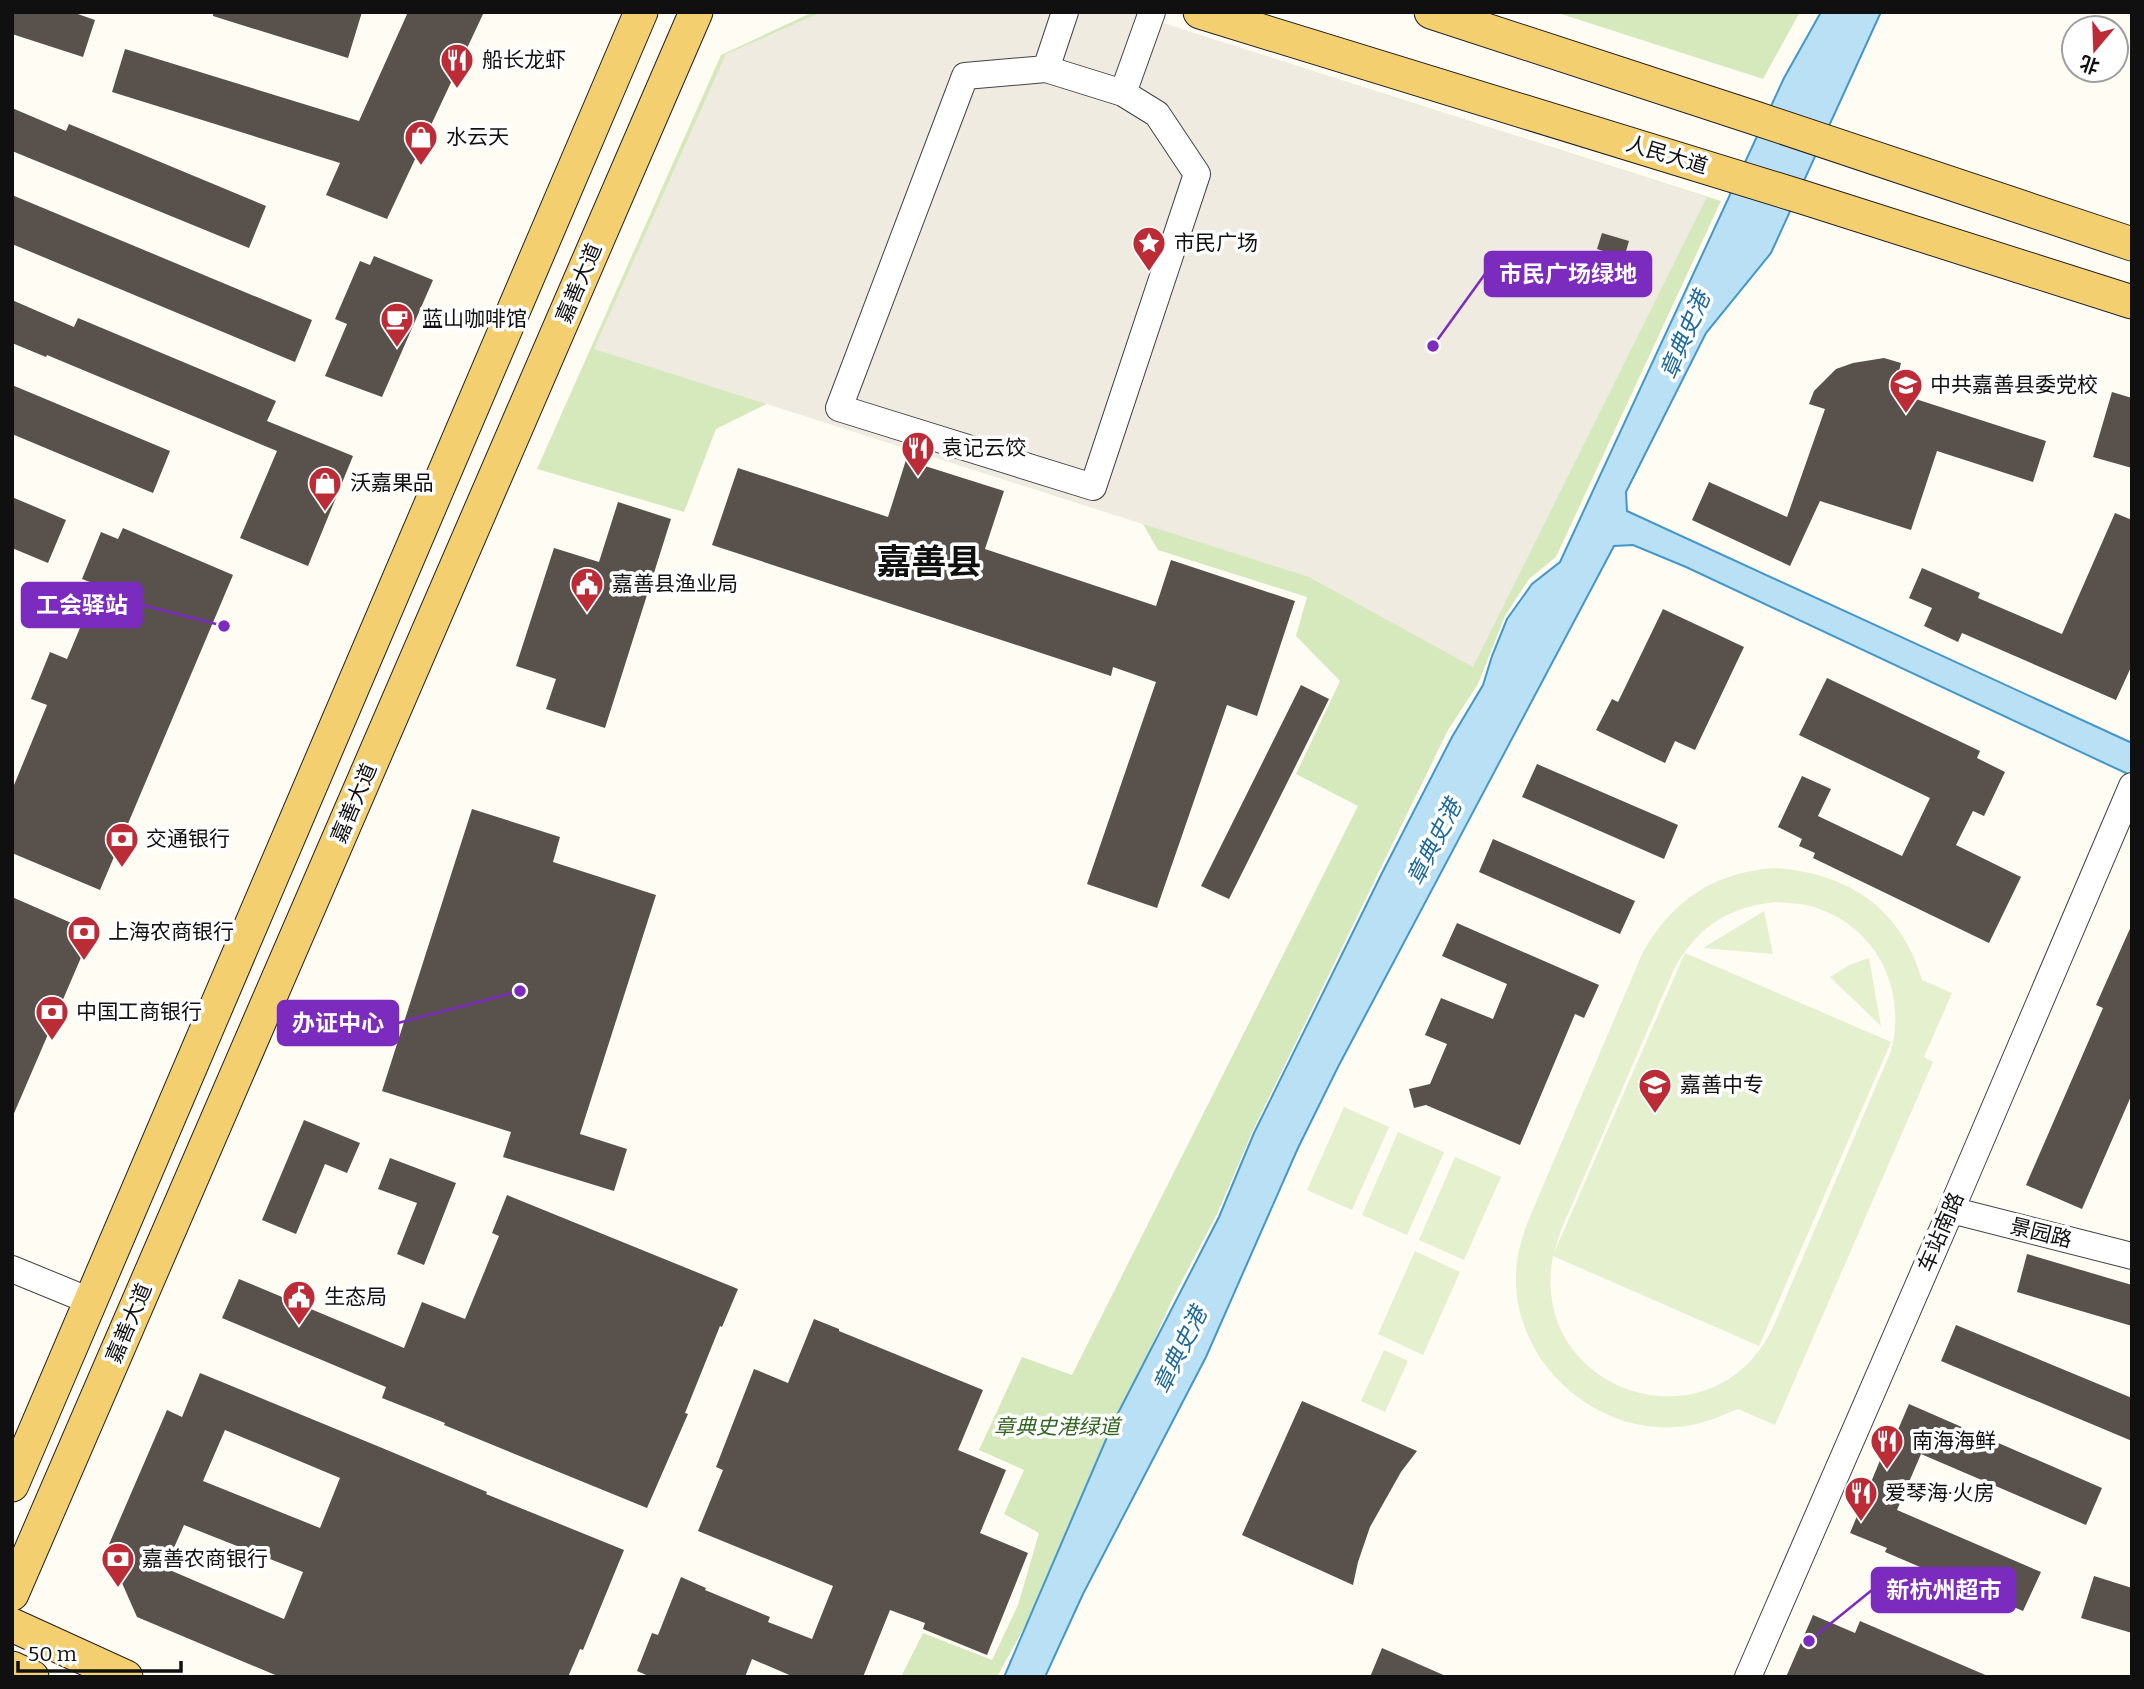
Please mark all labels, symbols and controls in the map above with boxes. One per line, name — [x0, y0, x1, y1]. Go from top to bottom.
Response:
north arrow — [2060, 14, 2130, 84]
restaurant icon: 船长龙虾 — [438, 41, 476, 90]
place label: 船长龙虾 — [482, 47, 566, 73]
text: 北 — [2077, 51, 2102, 79]
shop icon: 水云天 — [402, 118, 440, 167]
place label: 水云天 — [446, 124, 509, 150]
street label: 人民大道 — [1623, 130, 1711, 180]
place icon: 市民广场 — [1130, 224, 1168, 273]
place label: 市民广场 — [1174, 230, 1258, 256]
street label: 嘉善大道 — [551, 239, 607, 327]
callout: 市民广场绿地 — [1485, 252, 1651, 296]
text: 市民广场绿地 — [1499, 260, 1637, 288]
water label: 章典史港 — [1654, 284, 1717, 383]
cafe icon: 蓝山咖啡馆 — [378, 300, 416, 349]
place label: 蓝山咖啡馆 — [422, 306, 527, 332]
school or university icon: 中共嘉善县委党校 — [1887, 366, 1925, 415]
place label: 中共嘉善县委党校 — [1930, 372, 2098, 398]
restaurant icon: 袁记云饺 — [899, 429, 937, 478]
place label: 袁记云饺 — [942, 435, 1026, 461]
shop icon: 沃嘉果品 — [306, 464, 344, 513]
place label: 沃嘉果品 — [350, 470, 434, 496]
district label: 嘉善县 — [876, 541, 982, 583]
public building icon: 嘉善县渔业局 — [568, 565, 606, 614]
place label: 嘉善县渔业局 — [612, 571, 738, 597]
callout: 工会驿站 — [22, 583, 142, 627]
text: 工会驿站 — [36, 591, 128, 619]
street label: 嘉善大道 — [326, 759, 382, 847]
water label: 章典史港 — [1401, 792, 1469, 889]
bank icon: 交通银行 — [103, 820, 141, 869]
place label: 交通银行 — [146, 826, 230, 852]
bank icon: 上海农商银行 — [65, 913, 103, 962]
place label: 上海农商银行 — [108, 919, 234, 945]
bank icon: 中国工商银行 — [33, 993, 71, 1042]
place label: 中国工商银行 — [76, 999, 202, 1025]
callout: 办证中心 — [278, 1001, 398, 1045]
text: 办证中心 — [292, 1009, 384, 1037]
school or university icon: 嘉善中专 — [1636, 1066, 1674, 1115]
place label: 嘉善中专 — [1680, 1072, 1764, 1098]
street label: 车站南路 — [1913, 1188, 1969, 1276]
street label: 景园路 — [2007, 1213, 2075, 1253]
public building icon: 生态局 — [280, 1278, 318, 1327]
street label: 嘉善大道 — [101, 1279, 157, 1367]
place label: 生态局 — [324, 1284, 387, 1310]
water label: 章典史港 — [1147, 1300, 1214, 1397]
park label: 章典史港绿道 — [994, 1414, 1123, 1440]
restaurant icon: 南海海鲜 — [1868, 1422, 1906, 1471]
place label: 南海海鲜 — [1912, 1428, 1996, 1454]
restaurant icon: 爱琴海·火房 — [1842, 1474, 1880, 1523]
place label: 爱琴海·火房 — [1885, 1480, 1994, 1506]
bank icon: 嘉善农商银行 — [99, 1540, 137, 1589]
place label: 嘉善农商银行 — [142, 1546, 268, 1572]
callout: 新杭州超市 — [1872, 1568, 2015, 1612]
text: 新杭州超市 — [1887, 1576, 2002, 1604]
scale bar — [18, 1630, 180, 1674]
text: 50 m — [28, 1641, 77, 1667]

